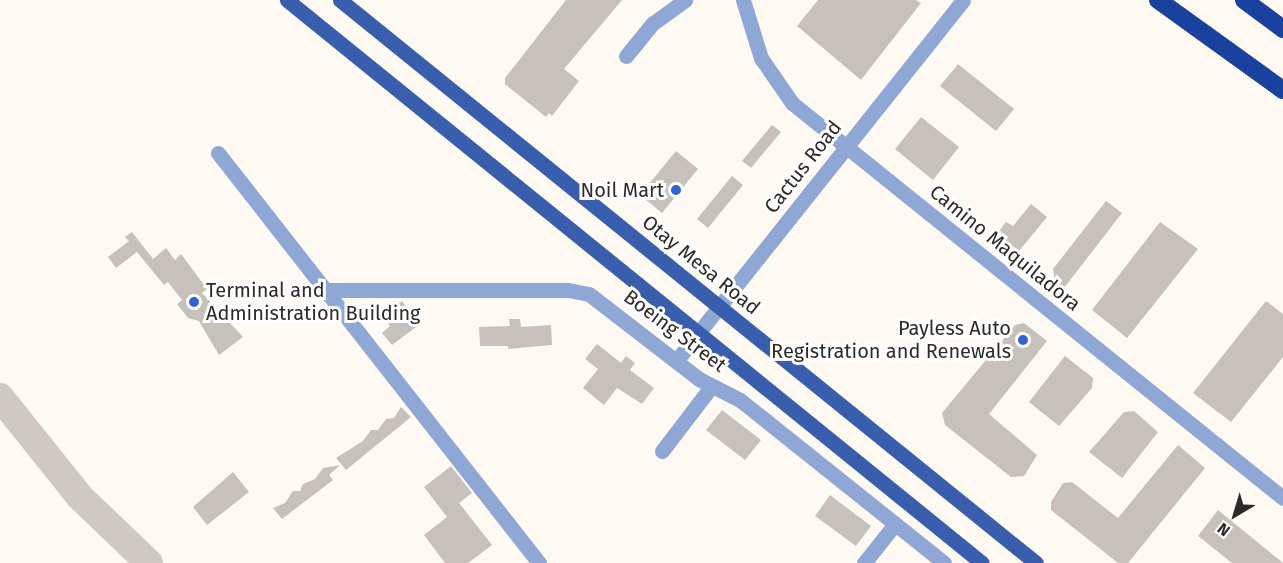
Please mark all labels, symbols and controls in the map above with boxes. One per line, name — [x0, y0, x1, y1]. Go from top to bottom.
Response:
street label: Cactus Road — [759, 116, 847, 218]
place label: Noil Mart — [580, 178, 664, 202]
street label: Camino Maquiladora — [925, 180, 1085, 316]
marker: Noil Mart — [669, 183, 683, 197]
street label: Otay Mesa Road — [637, 210, 765, 320]
place label: Terminal and Administration Building — [206, 278, 420, 325]
street label: Boeing Street — [619, 285, 731, 377]
marker: Terminal and Administration Building — [187, 295, 201, 309]
place label: Payless Auto Registration and Renewals — [771, 316, 1011, 363]
marker: Payless Auto Registration and Renewals — [1016, 333, 1030, 347]
north arrow — [1205, 485, 1265, 545]
text: N — [1214, 519, 1234, 540]

